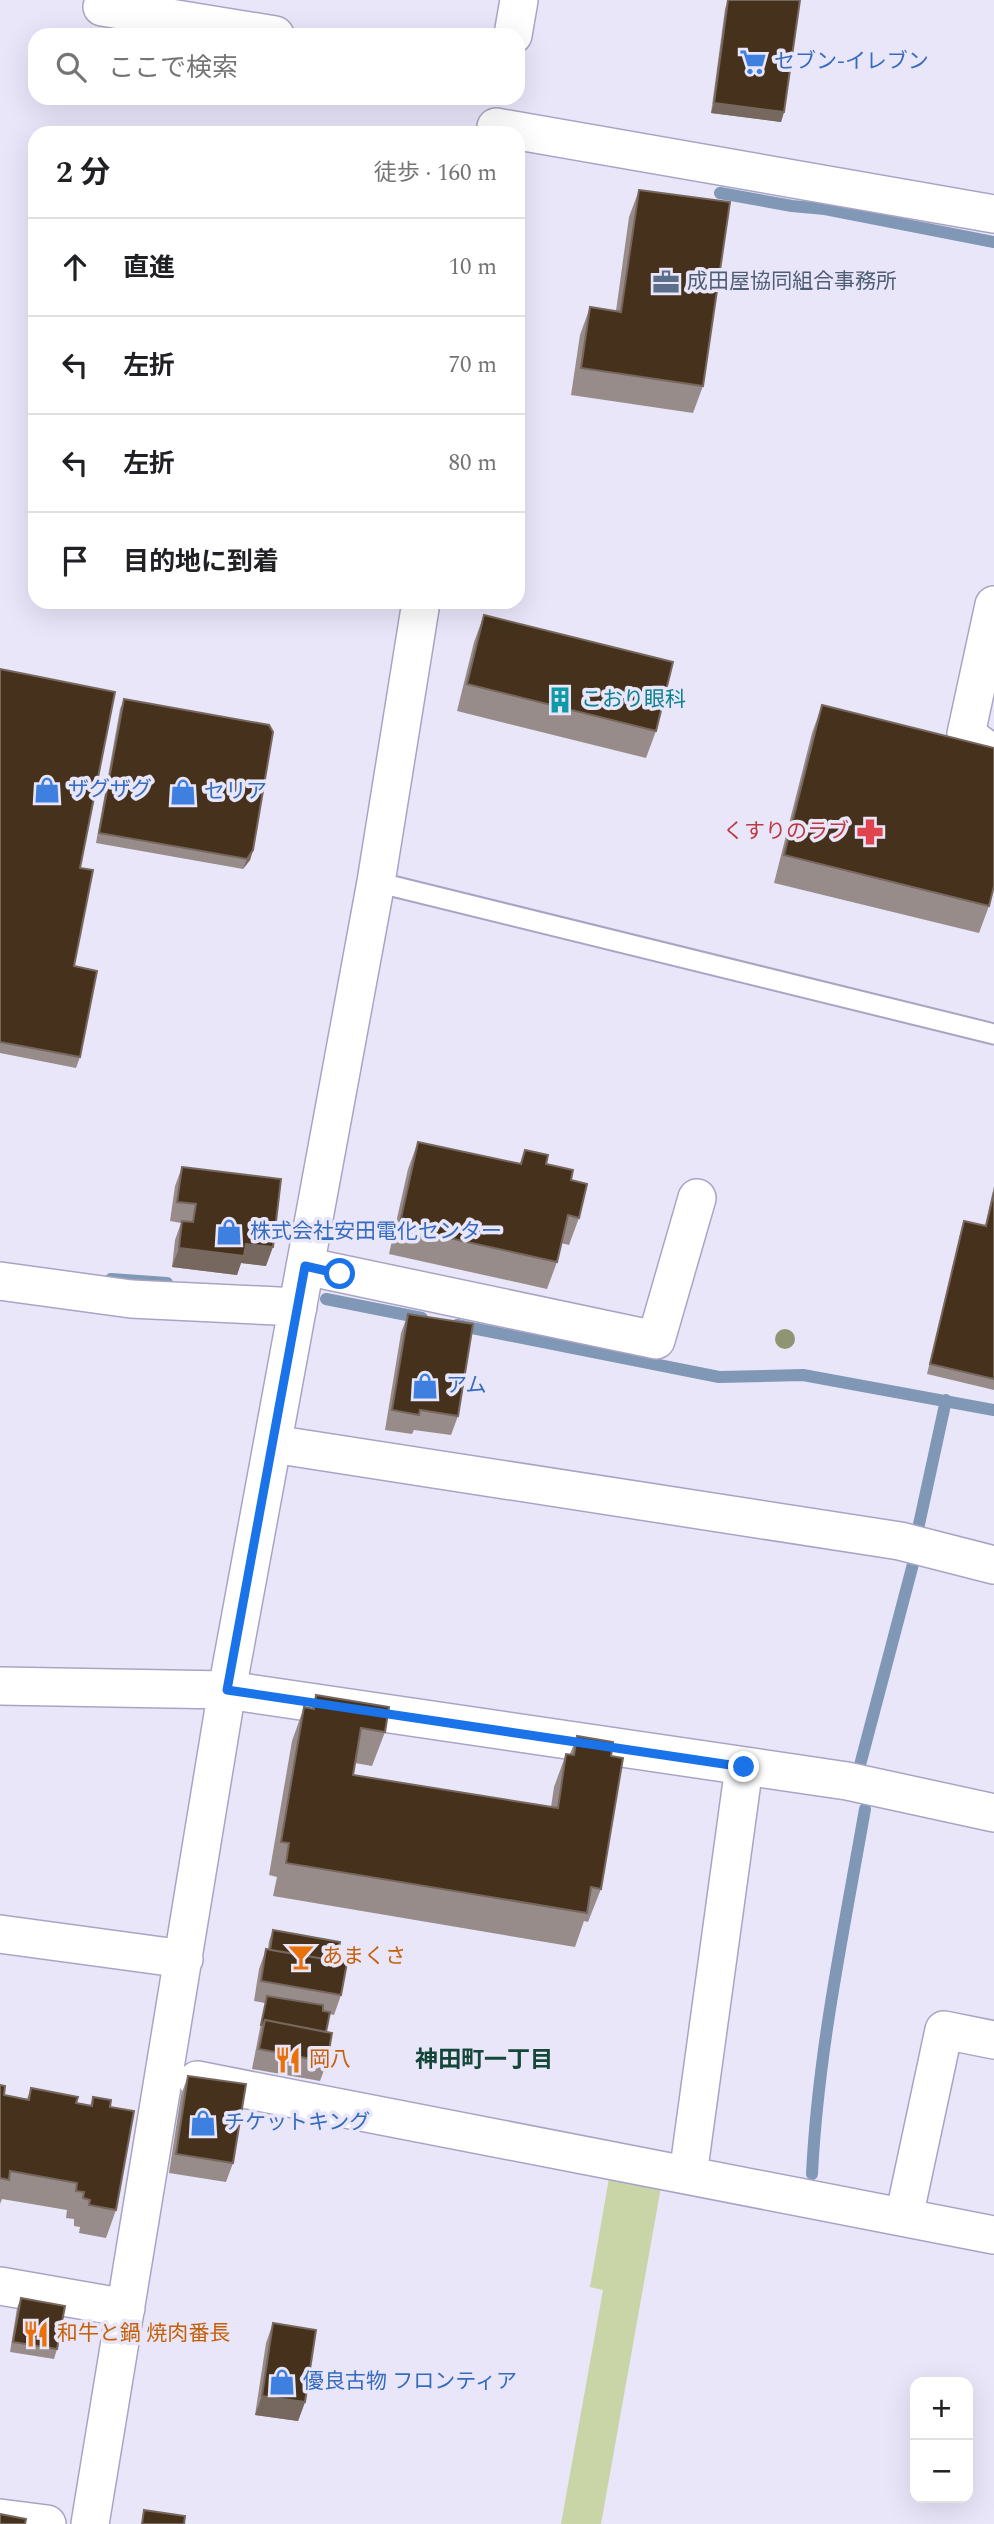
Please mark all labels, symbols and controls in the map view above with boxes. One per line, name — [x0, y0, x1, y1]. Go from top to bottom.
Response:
search box — [28, 28, 525, 105]
place label: セブン-イレブン — [774, 46, 929, 78]
supermarket icon: セブン-イレブン — [738, 47, 768, 77]
icon: search — [52, 48, 90, 86]
text: ここで検索 — [108, 48, 238, 88]
text: 2 分 — [56, 150, 110, 196]
text: 徒歩 · 160 m — [374, 156, 497, 191]
icon: ahead — [56, 248, 94, 286]
text: 直進 — [123, 248, 175, 288]
text: 10 m — [448, 250, 497, 285]
place label: 成田屋協同組合事務所 — [687, 266, 897, 298]
office icon: 成田屋協同組合事務所 — [651, 267, 681, 297]
icon: left — [56, 346, 94, 384]
text: 左折 — [123, 346, 175, 386]
text: 70 m — [448, 348, 497, 383]
icon: left — [56, 444, 94, 482]
text: 左折 — [123, 444, 175, 484]
text: 80 m — [448, 446, 497, 481]
icon: arrive — [56, 542, 94, 580]
text: 目的地に到着 — [123, 542, 279, 582]
place label: こおり眼科 — [581, 684, 686, 716]
building icon: こおり眼科 — [545, 685, 575, 715]
place label: ザグザグ — [68, 774, 152, 806]
shop icon: ザグザグ — [32, 775, 62, 805]
place label: セリア — [204, 776, 267, 808]
shop icon: セリア — [168, 777, 198, 807]
place label: くすりのラブ — [723, 816, 849, 848]
pharmacy icon: くすりのラブ — [855, 817, 885, 847]
place label: 株式会社安田電化センター — [250, 1216, 502, 1248]
shop icon: 株式会社安田電化センター — [214, 1217, 244, 1247]
route start — [324, 1258, 355, 1289]
place label: アム — [446, 1370, 487, 1402]
shop icon: アム — [410, 1371, 440, 1401]
route end — [728, 1751, 759, 1782]
place label: あまくさ — [322, 1941, 406, 1973]
bar icon: あまくさ — [286, 1942, 316, 1972]
district label: 神田町一丁目 — [415, 2043, 553, 2078]
place label: 岡八 — [309, 2044, 351, 2076]
restaurant icon: 岡八 — [273, 2045, 303, 2075]
place label: チケットキング — [224, 2107, 370, 2139]
shop icon: チケットキング — [188, 2108, 218, 2138]
place label: 和牛と鍋 焼肉番長 — [57, 2318, 230, 2350]
restaurant icon: 和牛と鍋 焼肉番長 — [21, 2319, 51, 2349]
place label: 優良古物 フロンティア — [303, 2366, 517, 2398]
shop icon: 優良古物 フロンティア — [267, 2367, 297, 2397]
map controls — [910, 2377, 973, 2503]
button: + — [910, 2377, 973, 2440]
button: − — [910, 2440, 973, 2503]

